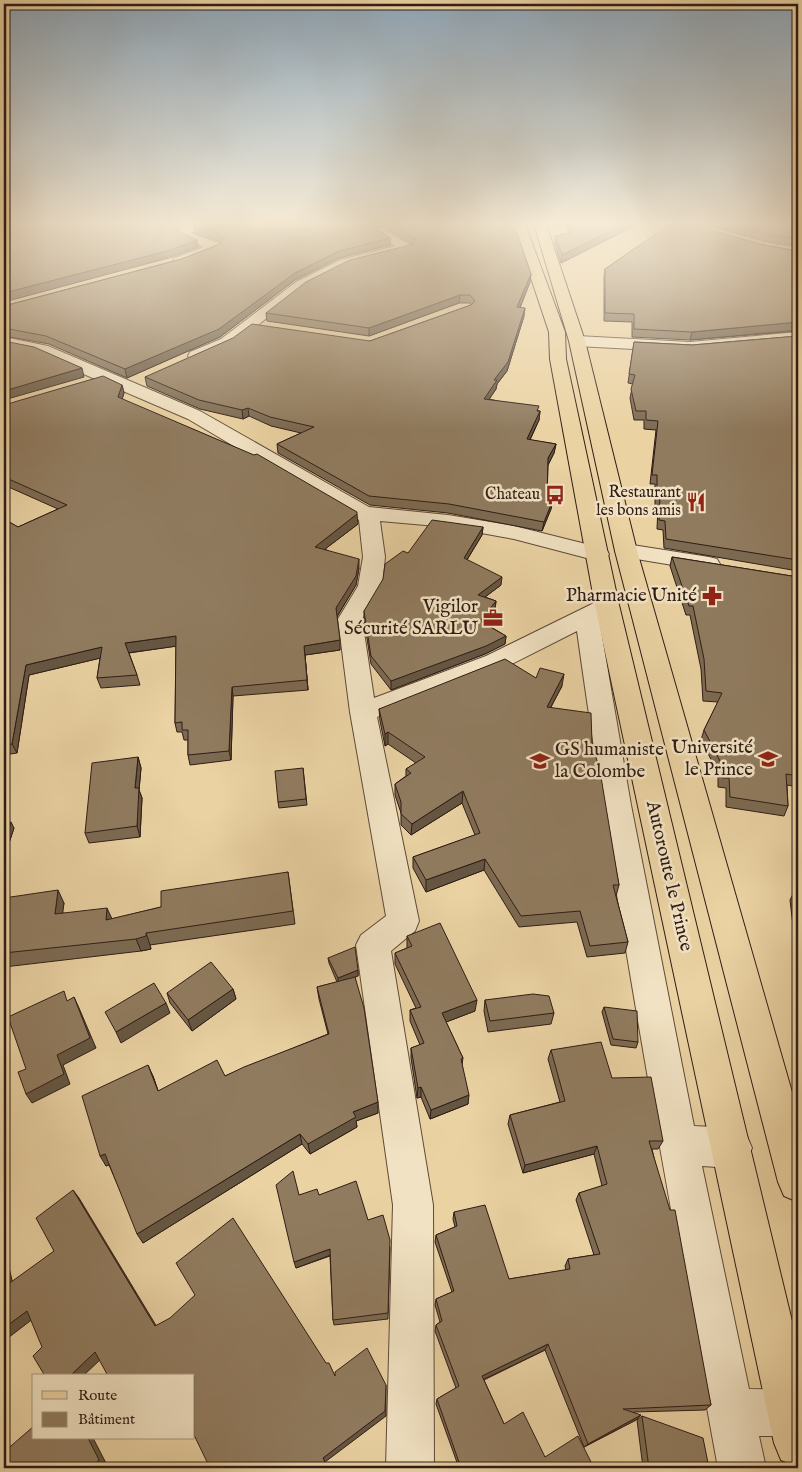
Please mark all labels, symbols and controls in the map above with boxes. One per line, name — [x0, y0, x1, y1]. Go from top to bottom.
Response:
place label: Restaurant les bons amis — [596, 483, 682, 521]
bus stop icon: Chateau — [544, 484, 566, 506]
place label: Chateau — [485, 485, 540, 505]
restaurant icon: Restaurant les bons amis — [685, 491, 707, 513]
place label: Pharmacie Unité — [566, 584, 697, 608]
pharmacy icon: Pharmacie Unité — [701, 585, 723, 607]
place label: Vigilor Sécurité SARLU — [344, 595, 479, 641]
office icon: Vigilor Sécurité SARLU — [482, 607, 504, 629]
place label: Université le Prince — [671, 736, 753, 782]
place label: GS humaniste la Colombe — [555, 738, 664, 784]
school or university icon: Université le Prince — [757, 748, 779, 770]
school or university icon: GS humaniste la Colombe — [529, 750, 551, 772]
street label: Autoroute le Prince — [640, 797, 698, 954]
legend — [32, 1374, 195, 1440]
text: Route — [78, 1386, 117, 1405]
text: Bâtiment — [78, 1410, 135, 1429]

